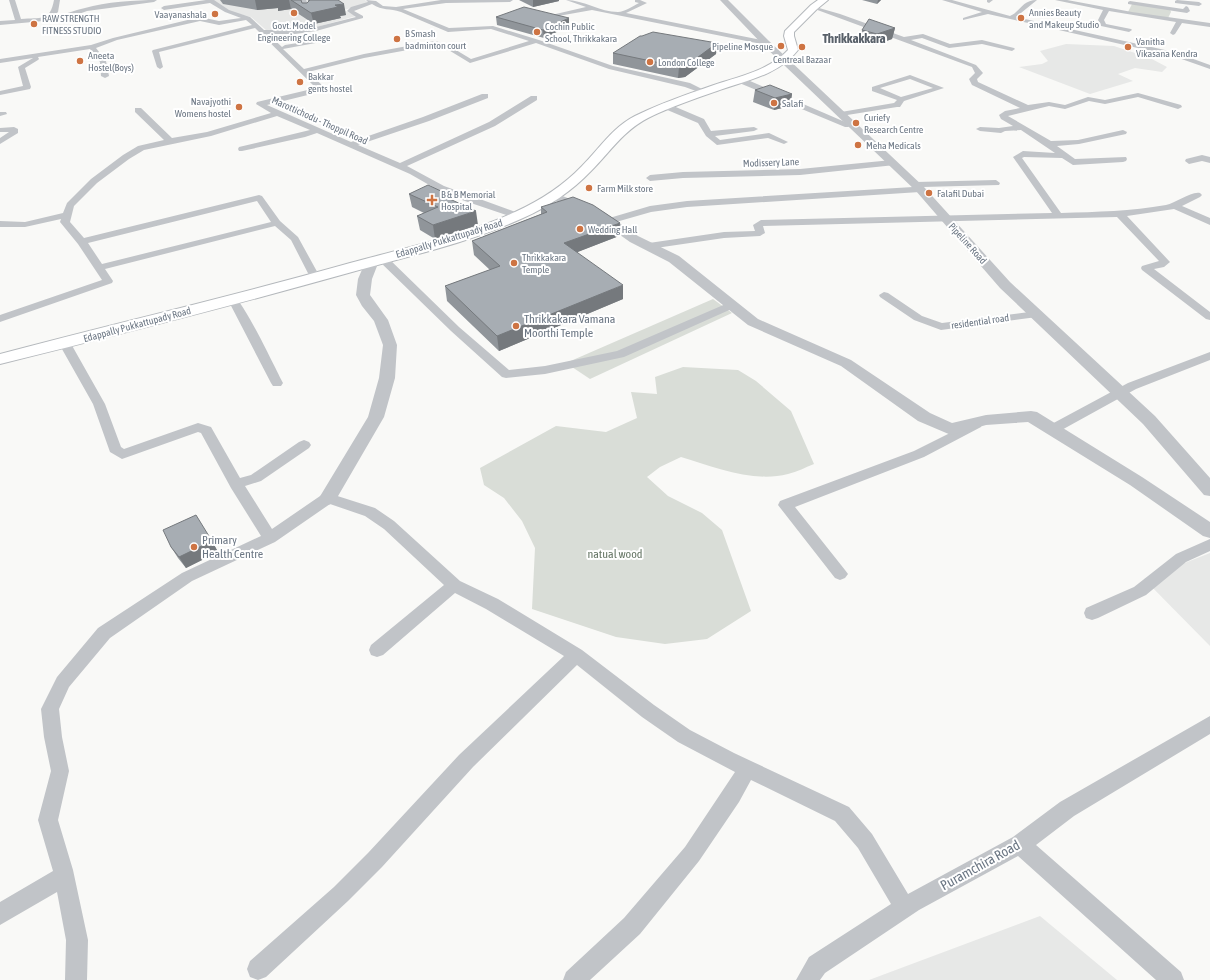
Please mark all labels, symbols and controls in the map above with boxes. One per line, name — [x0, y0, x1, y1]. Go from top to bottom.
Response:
place label: Annies Beauty and Makeup Studio — [1029, 7, 1100, 30]
marker: Govt. Model Engineering College — [289, 8, 299, 18]
place label: Vaayanashala — [155, 9, 207, 20]
marker: Vaayanashala — [210, 9, 220, 19]
place label: RAW STRENGTH FITNESS STUDIO — [42, 13, 102, 36]
marker: Annies Beauty and Makeup Studio — [1016, 13, 1026, 23]
marker: RAW STRENGTH FITNESS STUDIO — [29, 19, 39, 29]
place label: Govt. Model Engineering College — [258, 20, 331, 43]
place label: Cochin Public School, Thrikkakara — [545, 21, 617, 44]
marker: Cochin Public School, Thrikkakara — [532, 27, 542, 37]
place label: B Smash badminton court — [405, 28, 466, 51]
district label: Thrikkakkara — [822, 31, 886, 46]
marker: B Smash badminton court — [392, 34, 402, 44]
place label: Vanitha Vikasana Kendra — [1136, 36, 1198, 59]
place label: Pipeline Mosque — [712, 41, 773, 52]
marker: Pipeline Mosque — [776, 41, 786, 51]
marker: Centreal Bazaar — [797, 42, 807, 52]
marker: Vanitha Vikasana Kendra — [1123, 42, 1133, 52]
place label: Aneeta Hostel(Boys) — [88, 50, 134, 73]
place label: Centreal Bazaar — [773, 54, 832, 65]
marker: Aneeta Hostel(Boys) — [75, 56, 85, 66]
marker: London College — [645, 57, 655, 67]
place label: London College — [658, 57, 715, 68]
place label: Bakkar gents hostel — [308, 71, 353, 94]
marker: Bakkar gents hostel — [295, 77, 305, 87]
street label: Marottichodu - Thoppil Road — [270, 94, 370, 147]
place label: Navajyothi Womens hostel — [175, 96, 231, 119]
marker: Salafi — [769, 98, 779, 108]
place label: Salafi — [782, 98, 803, 109]
marker: Navajyothi Womens hostel — [234, 102, 244, 112]
place label: Curiefy Research Centre — [864, 112, 924, 135]
marker: Curiefy Research Centre — [851, 118, 861, 128]
marker: Meha Medicals — [853, 140, 863, 150]
place label: Meha Medicals — [866, 140, 921, 151]
street label: Modissery Lane — [743, 156, 800, 169]
marker: Farm Milk store — [584, 183, 594, 193]
place label: Farm Milk store — [597, 183, 653, 194]
marker: Falafil Dubai — [924, 188, 934, 198]
place label: Falafil Dubai — [937, 188, 984, 199]
place label: B & B Memorial Hospital — [441, 189, 496, 212]
marker: B & B Memorial Hospital — [426, 194, 438, 206]
street label: Edappally Pukkattupady Road — [394, 217, 504, 260]
street label: Pipeline Road — [946, 221, 989, 266]
marker: Wedding Hall — [575, 224, 585, 234]
place label: Wedding Hall — [588, 224, 638, 235]
place label: Thrikkakara Temple — [522, 252, 567, 275]
marker: Thrikkakara Temple — [509, 258, 519, 268]
street label: Edappally Pukkattupady Road — [82, 305, 192, 344]
place label: Thrikkakara Vamana Moorthi Temple — [524, 312, 615, 340]
street label: residential road — [950, 312, 1010, 331]
marker: Thrikkakara Vamana Moorthi Temple — [511, 321, 521, 331]
place label: Primary Health Centre — [202, 533, 263, 561]
marker: Primary Health Centre — [189, 542, 199, 552]
park label: natual wood — [587, 547, 643, 561]
street label: Puramchira Road — [938, 837, 1022, 893]

